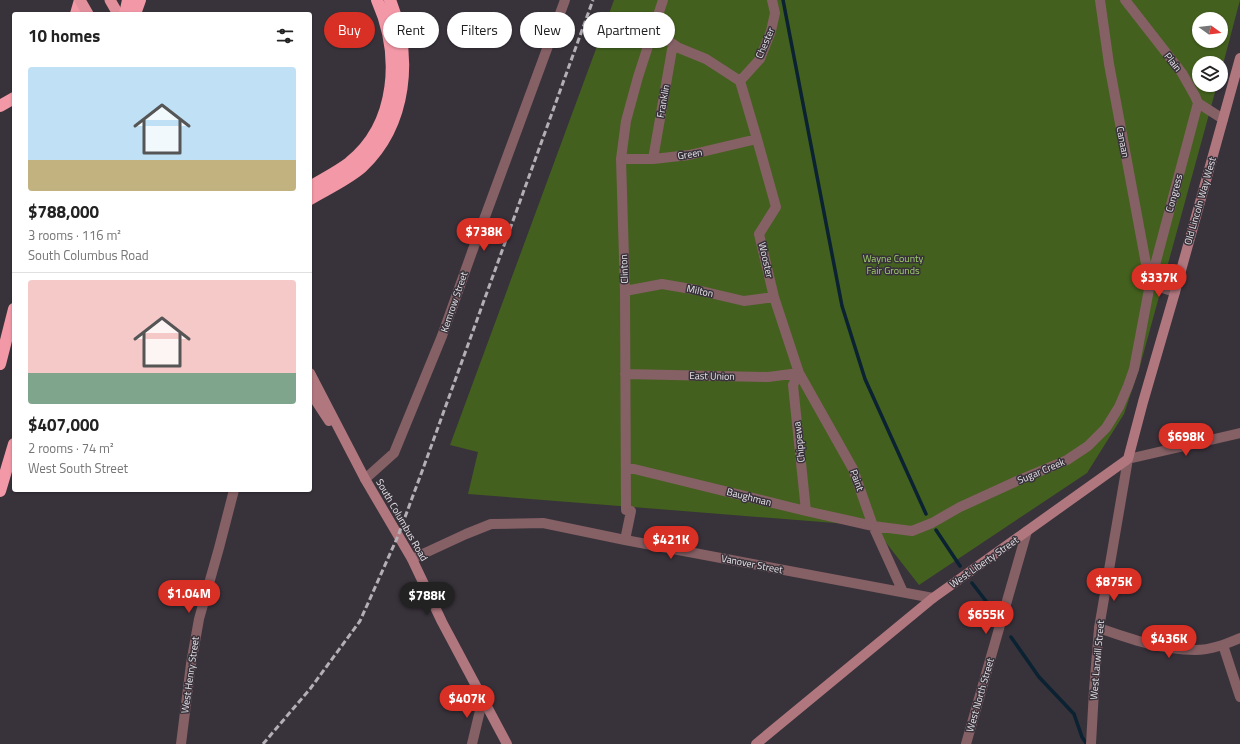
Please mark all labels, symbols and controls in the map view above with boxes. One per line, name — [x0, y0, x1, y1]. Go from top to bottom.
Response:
chip: Buy — [324, 12, 375, 48]
chip: Rent — [383, 12, 439, 48]
chip: Filters — [447, 12, 512, 48]
chip: New — [520, 12, 575, 48]
chip: Apartment — [583, 12, 675, 48]
north arrow — [1192, 12, 1228, 48]
map controls — [1192, 12, 1228, 92]
text: 10 homes — [28, 23, 100, 49]
icon: filters — [274, 25, 296, 47]
street label: Chester — [752, 25, 778, 61]
street label: Plain — [1161, 49, 1185, 75]
button: layers — [1192, 56, 1228, 92]
street label: Franklin — [653, 83, 673, 119]
icon: home — [126, 93, 198, 165]
street label: Canaan — [1113, 125, 1133, 159]
street label: Green — [676, 144, 704, 164]
street label: Old Lincoln Way West — [1180, 155, 1220, 247]
street label: Congress — [1162, 172, 1186, 214]
text: $788,000 — [28, 199, 99, 225]
pin: $738K — [456, 218, 512, 252]
text: $738K — [466, 221, 502, 241]
text: 3 rooms · 116 m² — [28, 225, 121, 245]
street label: Wooster — [755, 241, 777, 280]
text: South Columbus Road — [28, 245, 149, 265]
park label: Wayne County Fair Grounds — [863, 251, 924, 278]
street label: Clinton — [616, 254, 632, 284]
pin: $337K — [1131, 264, 1187, 298]
text: $337K — [1141, 267, 1177, 287]
street label: Kemrow Street — [437, 269, 472, 334]
street label: Milton — [685, 281, 715, 301]
icon: home — [126, 306, 198, 378]
street label: East Union — [689, 368, 735, 384]
text: $407,000 — [28, 412, 99, 438]
street label: Chippewa — [789, 421, 809, 463]
pin: $698K — [1158, 423, 1214, 457]
text: $698K — [1168, 426, 1204, 446]
text: 2 rooms · 74 m² — [28, 438, 114, 458]
street label: Sugar Creek — [1015, 454, 1067, 488]
text: West South Street — [28, 458, 128, 478]
street label: Paint — [846, 467, 868, 493]
street label: South Columbus Road — [372, 476, 432, 564]
street label: Baughman — [725, 484, 773, 510]
pin: $421K — [643, 526, 699, 560]
text: $421K — [653, 529, 689, 549]
street label: West Liberty Street — [946, 532, 1022, 591]
street label: Vanover Street — [720, 551, 784, 577]
pin: $875K — [1086, 568, 1142, 602]
text: $875K — [1096, 571, 1132, 591]
pin: $1.04M — [156, 580, 222, 614]
pin: $788K — [399, 582, 455, 616]
text: $1.04M — [167, 583, 211, 603]
text: $788K — [409, 585, 445, 605]
pin: $655K — [958, 601, 1014, 635]
text: $655K — [968, 604, 1004, 624]
street label: West Larwill Street — [1086, 619, 1108, 700]
pin: $436K — [1141, 625, 1197, 659]
text: $436K — [1151, 628, 1187, 648]
street label: West Henry Street — [177, 635, 203, 714]
street label: West North Street — [962, 656, 998, 734]
pin: $407K — [439, 685, 495, 719]
text: $407K — [449, 688, 485, 708]

